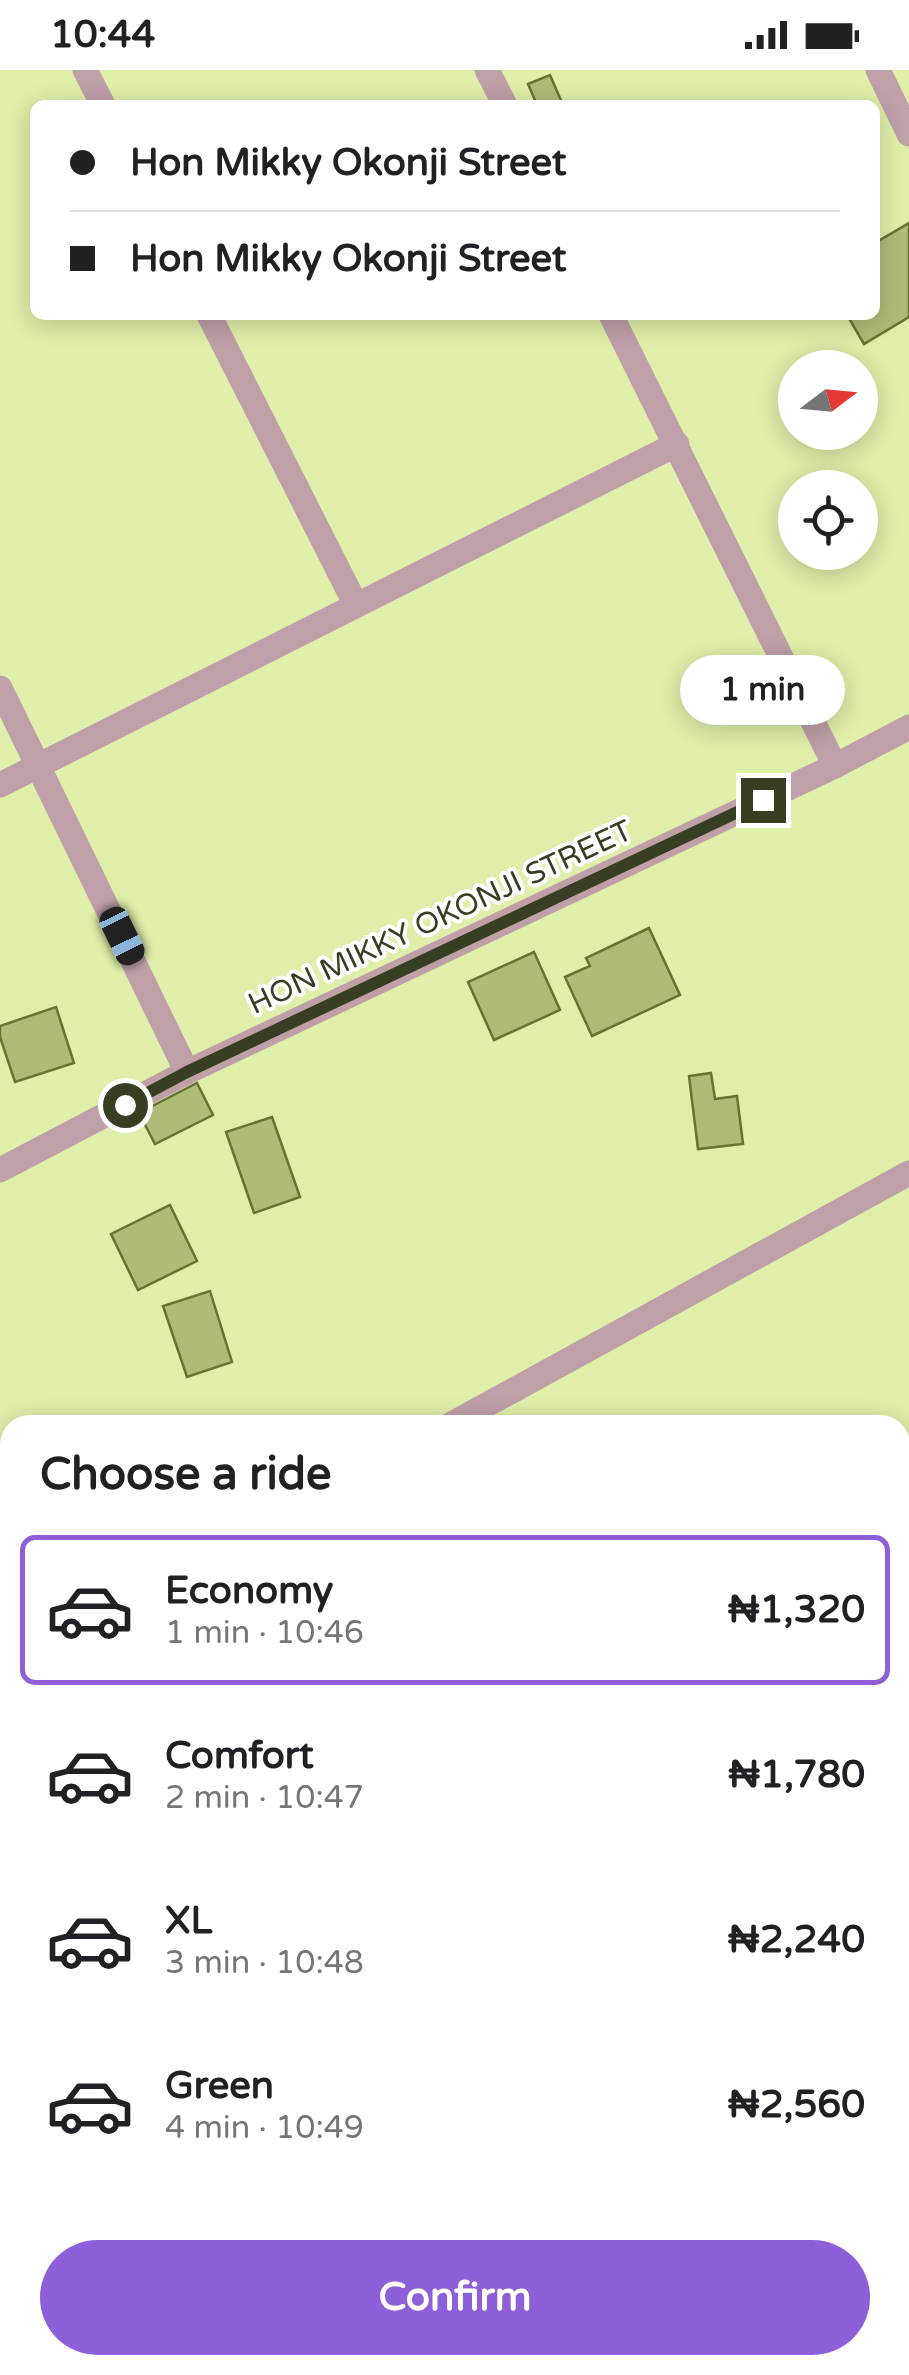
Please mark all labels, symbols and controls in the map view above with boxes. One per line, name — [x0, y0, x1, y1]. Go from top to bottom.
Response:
text: 10:44 — [50, 12, 155, 58]
text: Hon Mikky Okonji Street — [130, 140, 567, 186]
text: Hon Mikky Okonji Street — [130, 236, 567, 282]
north arrow — [778, 350, 878, 450]
map controls — [778, 350, 878, 570]
button: locate — [778, 470, 878, 570]
callout: 1 min — [680, 655, 846, 725]
text: 1 min — [720, 671, 805, 709]
route end — [741, 778, 786, 823]
street label: HON MIKKY OKONJI STREET — [242, 812, 638, 1023]
car — [95, 902, 149, 970]
route start — [103, 1083, 148, 1128]
text: Choose a ride — [40, 1448, 331, 1502]
icon: car — [45, 1565, 135, 1655]
text: Economy — [165, 1568, 333, 1614]
text: ₦1,320 — [728, 1587, 865, 1633]
text: 1 min · 10:46 — [165, 1614, 364, 1652]
icon: car — [45, 1730, 135, 1820]
text: Comfort — [165, 1733, 314, 1779]
text: ₦1,780 — [728, 1752, 865, 1798]
text: 2 min · 10:47 — [165, 1779, 364, 1817]
icon: car — [45, 1895, 135, 1985]
text: XL — [165, 1898, 212, 1944]
text: ₦2,240 — [728, 1917, 865, 1963]
text: 3 min · 10:48 — [165, 1944, 364, 1982]
icon: car — [45, 2060, 135, 2150]
text: Green — [165, 2063, 274, 2109]
text: ₦2,560 — [728, 2082, 865, 2128]
text: 4 min · 10:49 — [165, 2109, 364, 2147]
button: Confirm — [40, 2240, 870, 2355]

